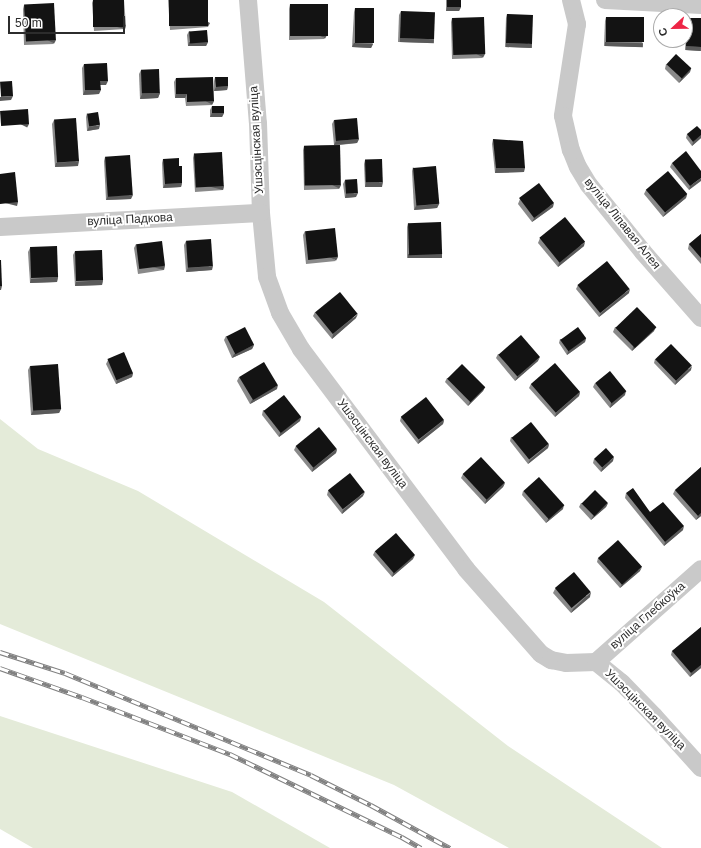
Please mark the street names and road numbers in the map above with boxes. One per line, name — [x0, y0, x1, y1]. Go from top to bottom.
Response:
street label: Ушэсцінская вуліца — [247, 86, 267, 194]
street label: вуліца Ліпавая Алея — [581, 176, 663, 272]
street label: вуліца Падкова — [87, 211, 173, 229]
street label: Ушэсцінская вуліца — [334, 397, 410, 491]
street label: вуліца Глебкоўка — [607, 579, 689, 653]
street label: Ушэсцінская вуліца — [602, 667, 688, 753]

